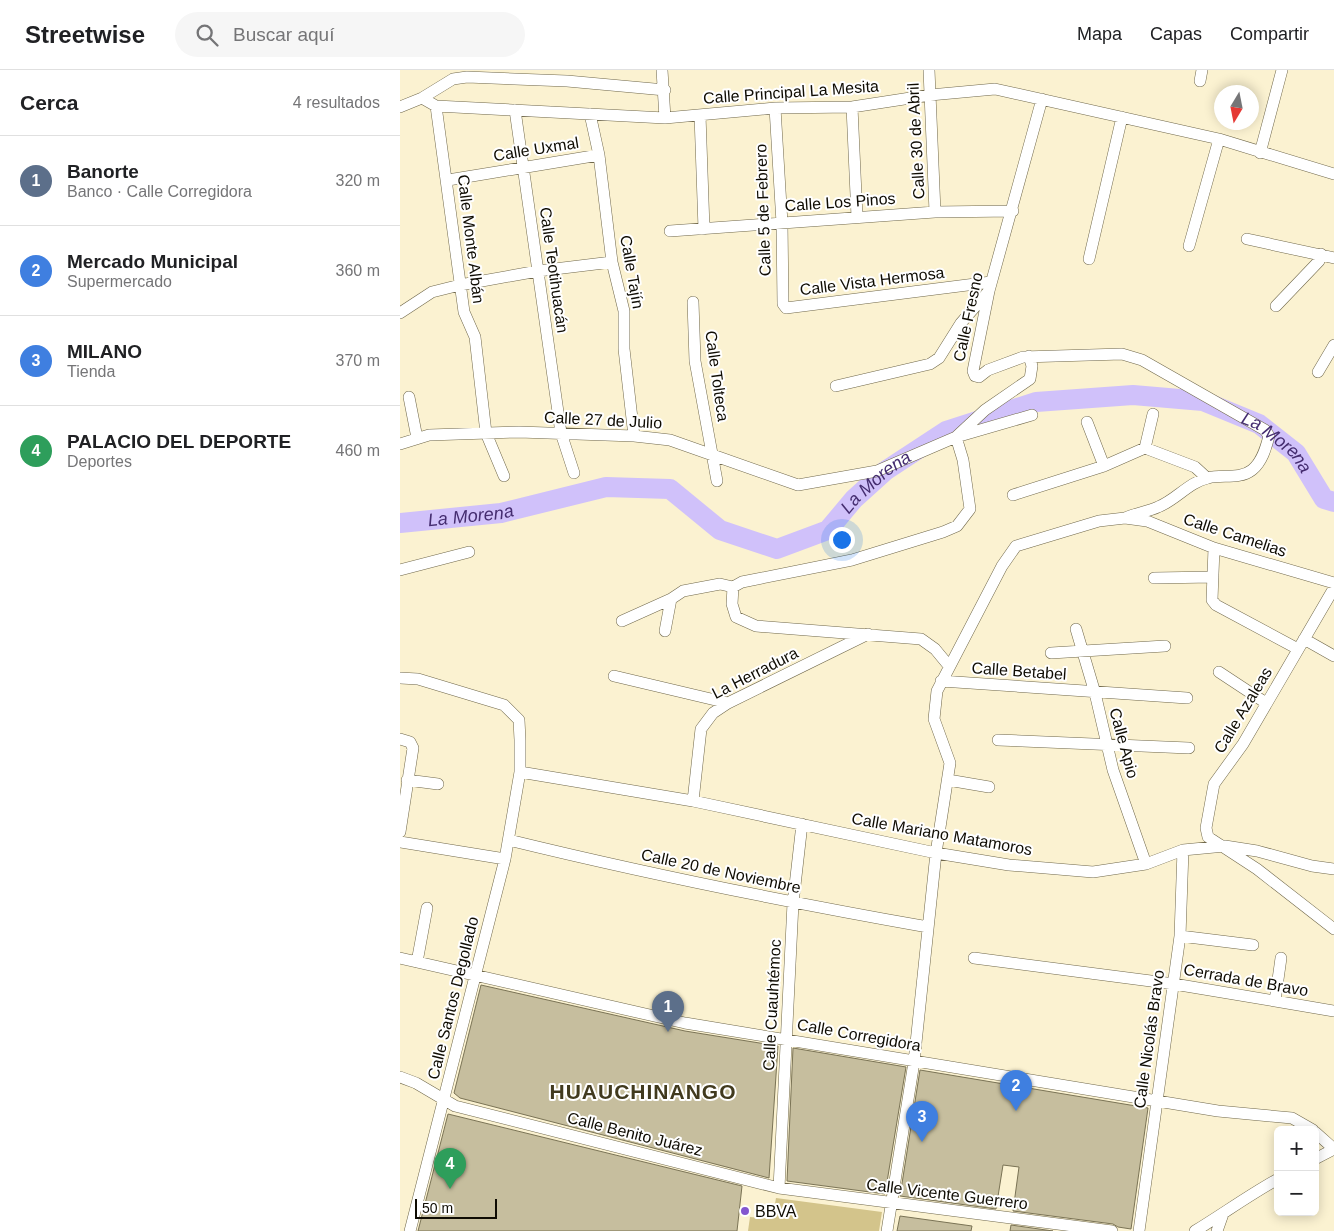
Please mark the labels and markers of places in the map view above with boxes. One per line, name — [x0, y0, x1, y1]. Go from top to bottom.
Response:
pin: 1 — [652, 991, 684, 1032]
pin: 2 — [1000, 1070, 1032, 1111]
pin: 3 — [906, 1101, 938, 1142]
pin: 4 — [434, 1148, 466, 1189]
place label: BBVA — [755, 1203, 797, 1220]
marker: BBVA — [739, 1205, 751, 1217]

